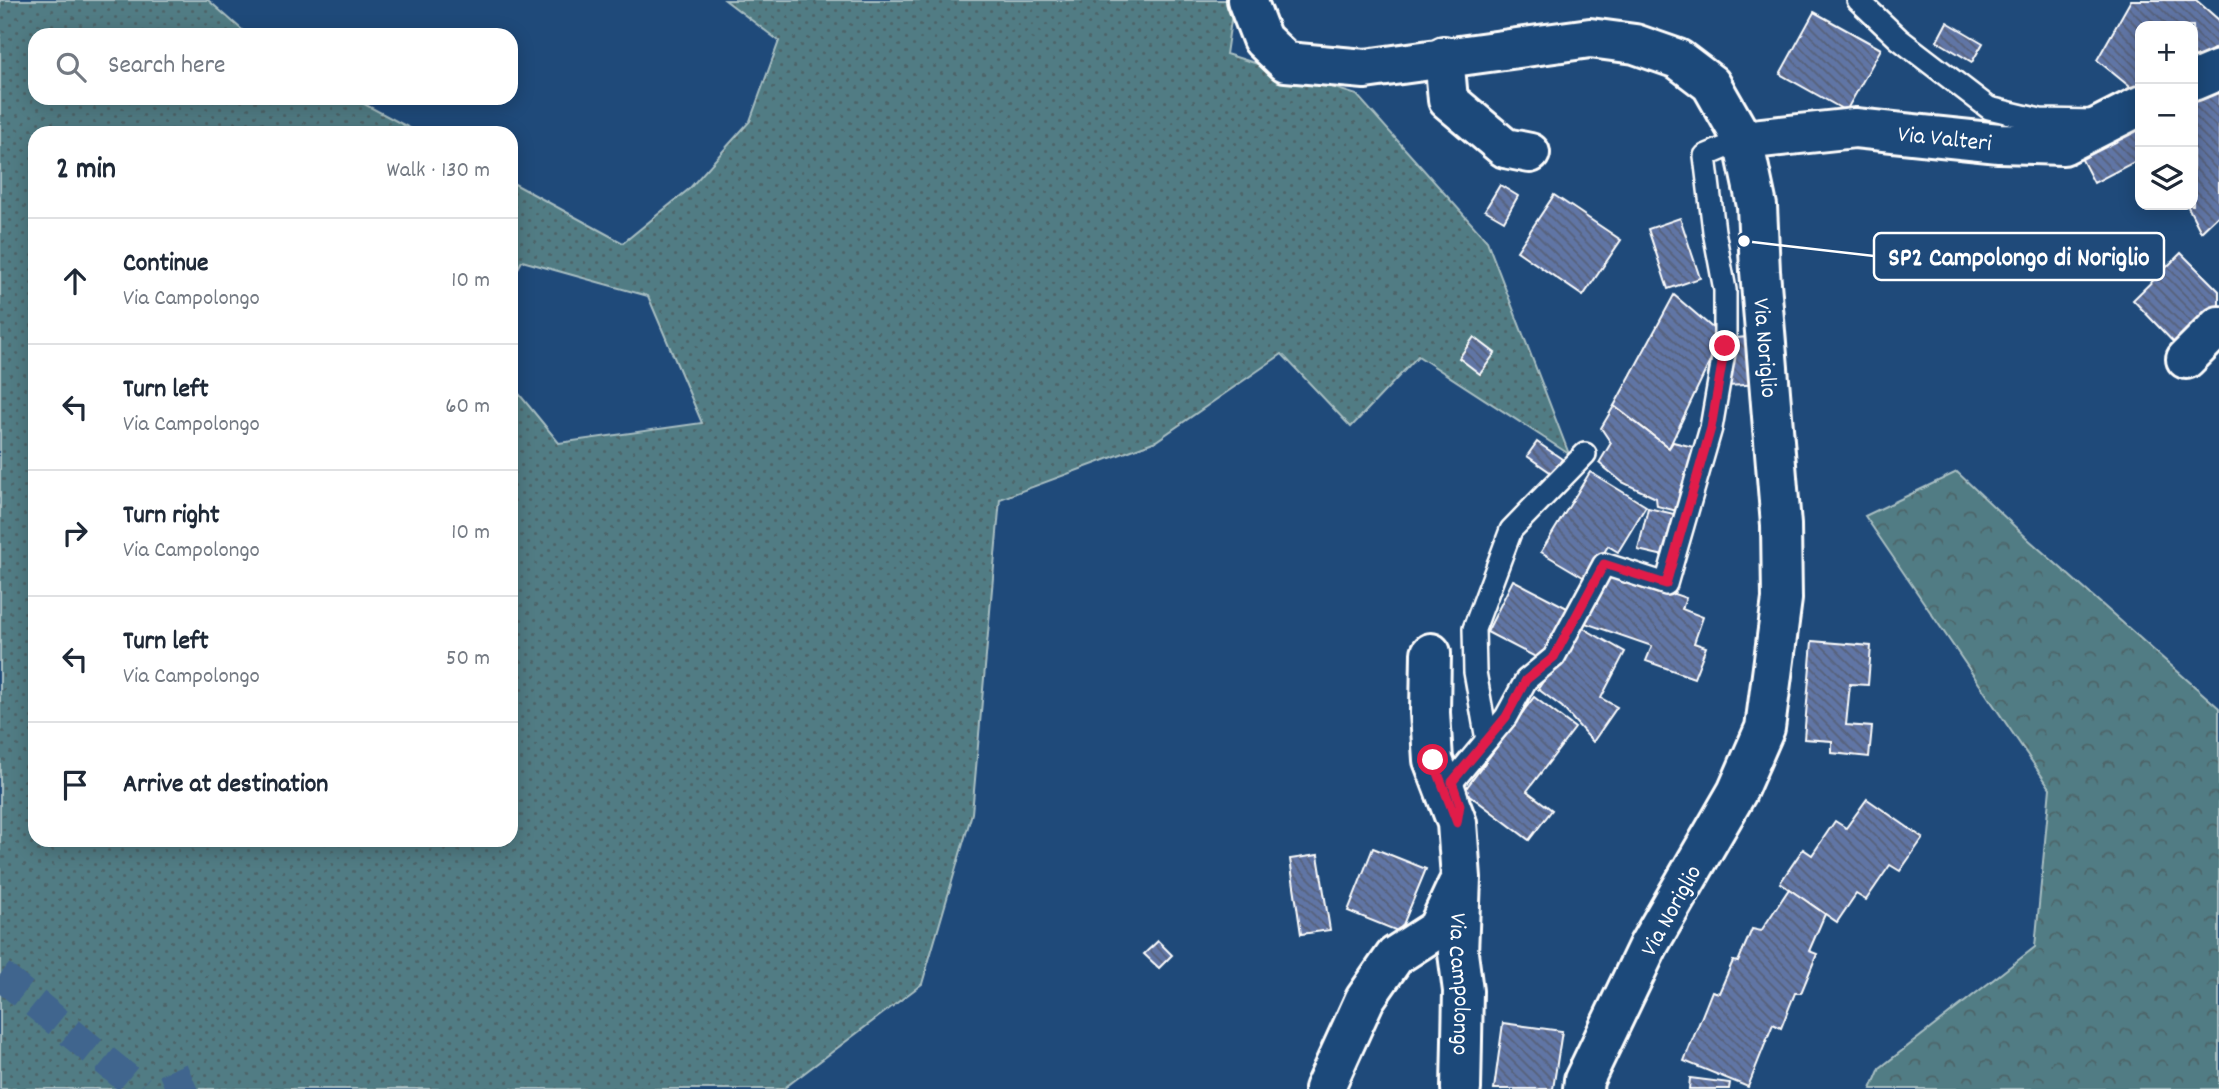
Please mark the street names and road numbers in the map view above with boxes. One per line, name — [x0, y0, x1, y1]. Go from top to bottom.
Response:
street label: Via Valteri — [1896, 119, 1993, 162]
street label: Via Noriglio — [1742, 297, 1784, 399]
street label: Via Noriglio — [1634, 860, 1712, 963]
street label: Via Campolongo — [1438, 912, 1478, 1056]

